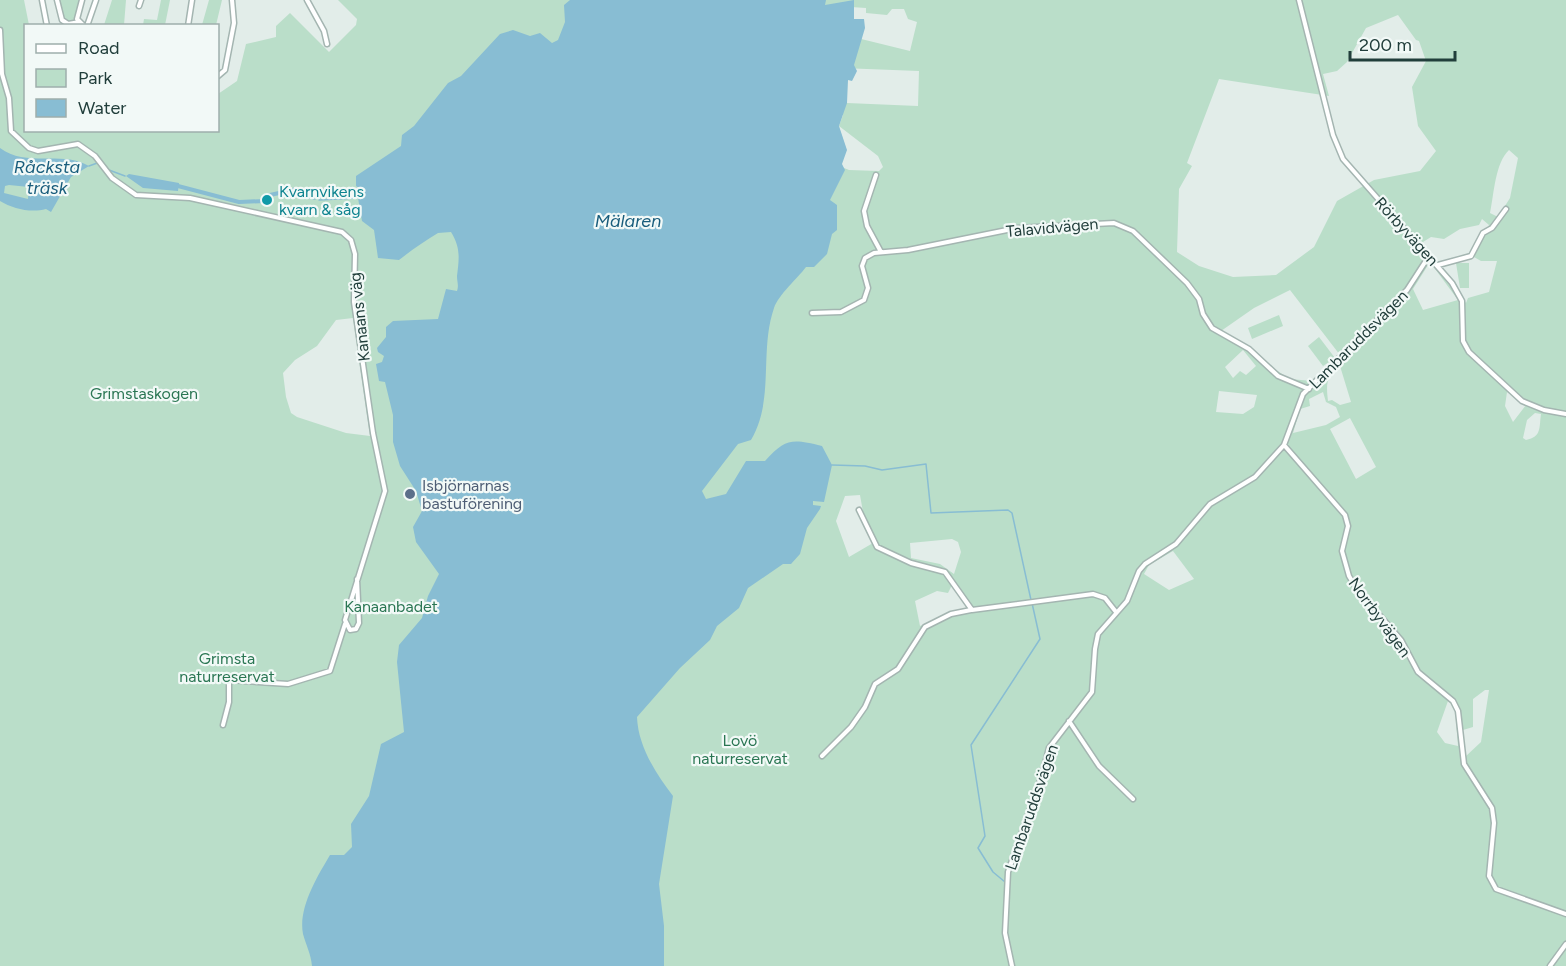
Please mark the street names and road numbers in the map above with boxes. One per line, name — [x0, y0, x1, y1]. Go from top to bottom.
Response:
street label: Rörbyvägen — [1371, 193, 1442, 270]
street label: Talavidvägen — [1005, 214, 1099, 241]
street label: Kanaans väg — [345, 272, 374, 362]
street label: Lambaruddsvägen — [1305, 286, 1412, 393]
street label: Norrbyvägen — [1344, 574, 1415, 661]
street label: Lambaruddsvägen — [1001, 742, 1062, 873]

